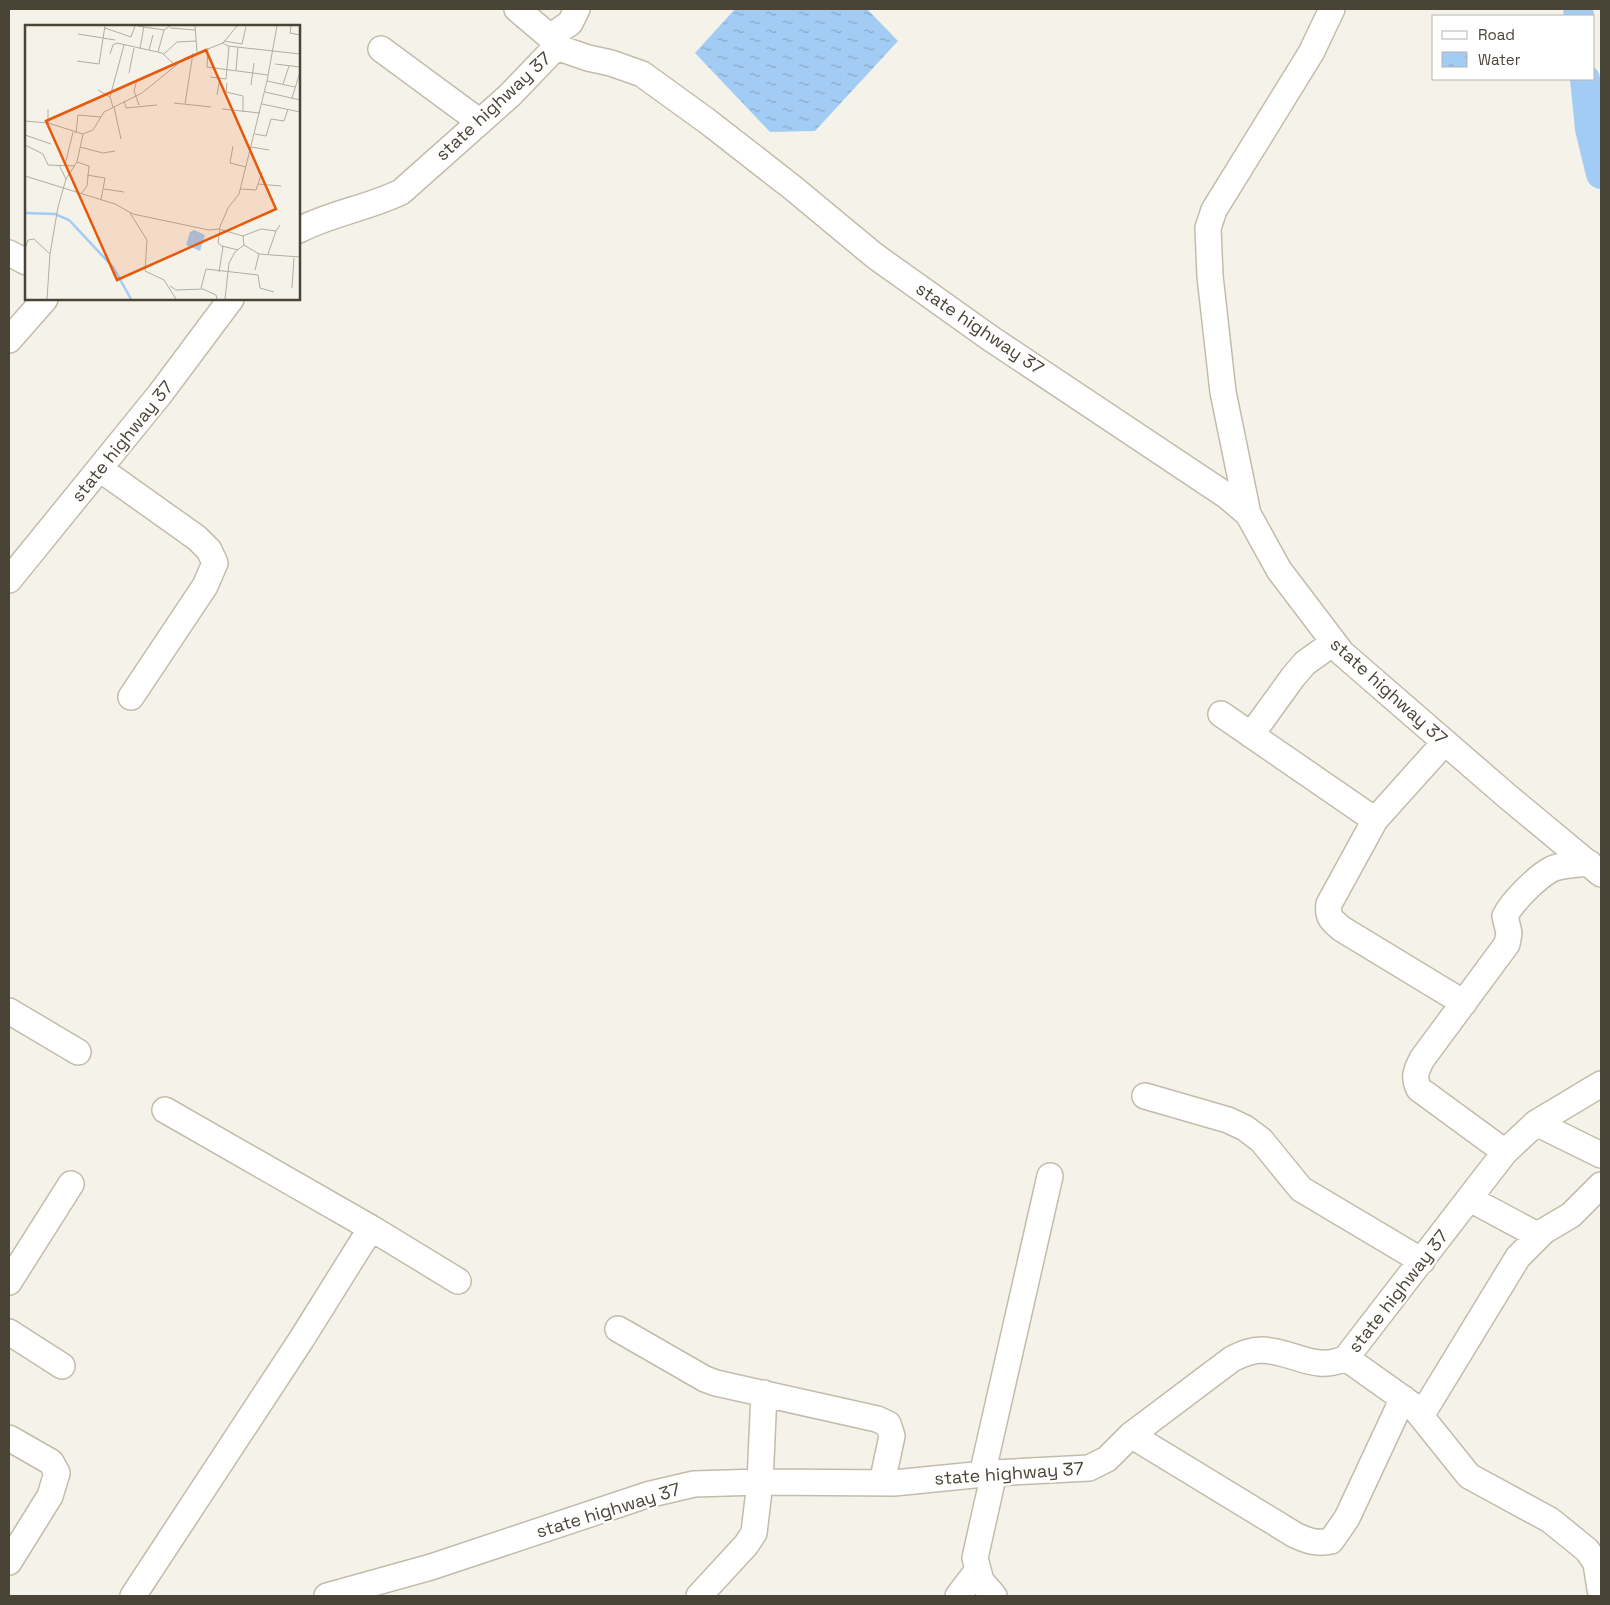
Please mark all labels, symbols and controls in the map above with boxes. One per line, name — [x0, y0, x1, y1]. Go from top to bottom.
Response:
legend — [1432, 15, 1595, 80]
inset map — [25, 25, 300, 300]
text: Road — [1478, 25, 1515, 44]
street label: state highway 37 — [430, 47, 556, 165]
text: Water — [1478, 50, 1521, 69]
street label: state highway 37 — [912, 277, 1048, 379]
street label: state highway 37 — [66, 376, 178, 506]
street label: state highway 37 — [1326, 632, 1452, 750]
street label: state highway 37 — [1343, 1225, 1453, 1357]
street label: state highway 37 — [934, 1456, 1084, 1490]
street label: state highway 37 — [533, 1477, 683, 1543]

